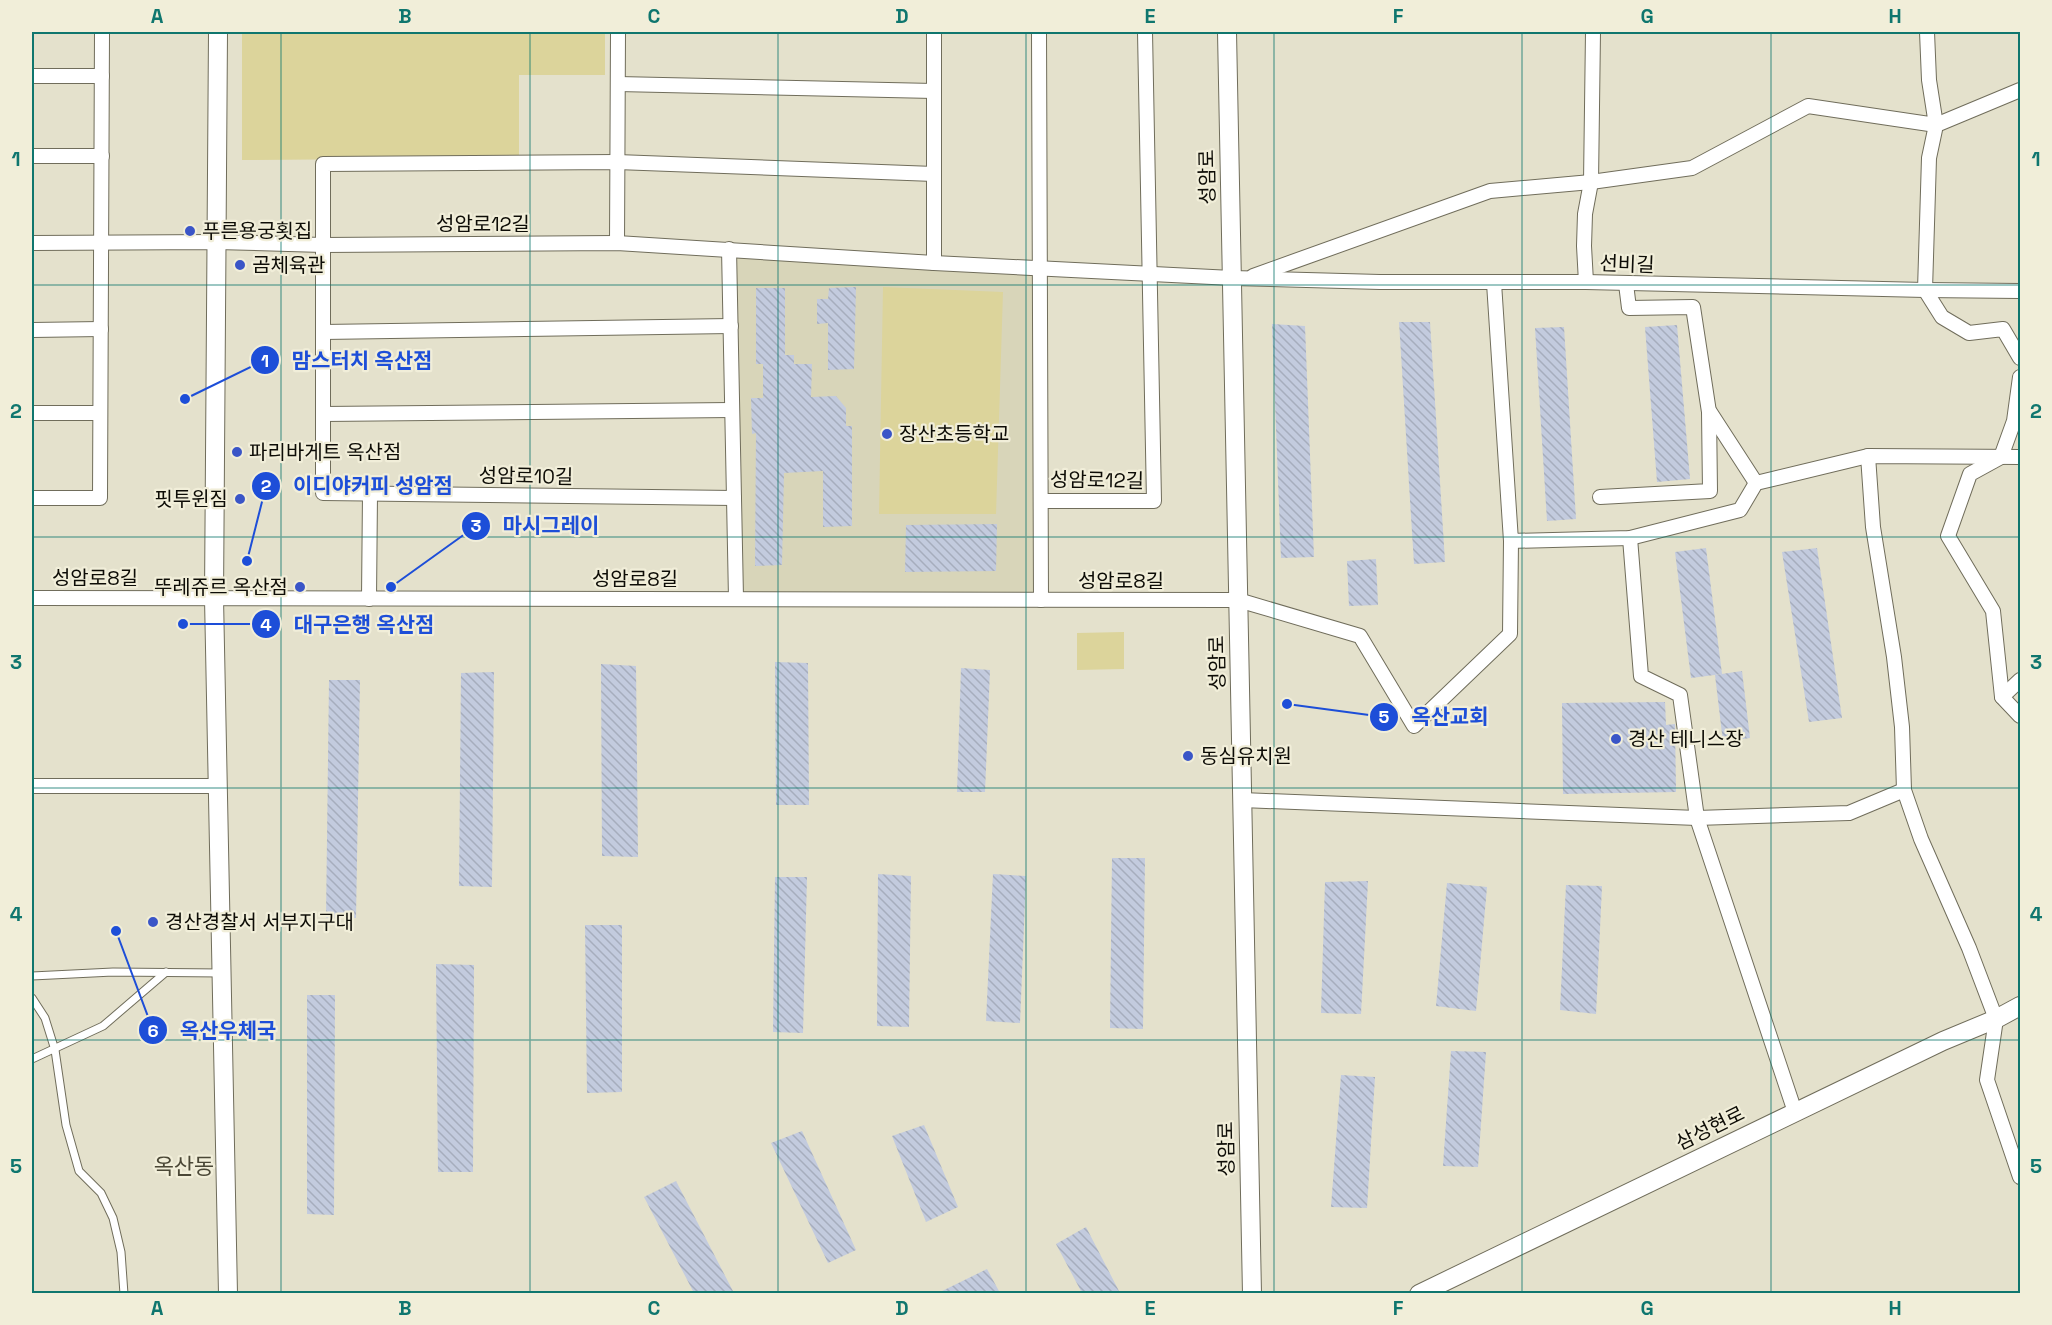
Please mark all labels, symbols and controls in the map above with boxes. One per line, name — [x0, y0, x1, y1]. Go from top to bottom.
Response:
text: A — [151, 3, 164, 29]
text: B — [398, 3, 412, 29]
text: C — [648, 3, 661, 29]
text: D — [895, 3, 909, 29]
text: E — [1144, 3, 1156, 29]
text: F — [1393, 3, 1404, 29]
text: G — [1640, 3, 1654, 29]
text: H — [1888, 3, 1902, 29]
text: 1 — [11, 146, 21, 172]
text: 1 — [2031, 146, 2041, 172]
street label: 성암로 — [1194, 149, 1220, 205]
street label: 성암로12길 — [436, 211, 530, 237]
place label: 푸른용궁횟집 — [202, 218, 312, 244]
marker: 푸른용궁횟집 — [183, 224, 197, 238]
street label: 선비길 — [1599, 250, 1655, 278]
place label: 곰체육관 — [252, 252, 326, 278]
marker: 곰체육관 — [233, 258, 247, 272]
callout: 맘스터치 옥산점 — [250, 341, 444, 380]
text: 맘스터치 옥산점 — [292, 347, 432, 374]
text: 1 — [261, 349, 269, 372]
text: 2 — [10, 398, 22, 424]
text: 2 — [2030, 398, 2042, 424]
place label: 장산초등학교 — [899, 421, 1009, 447]
marker: 장산초등학교 — [880, 427, 894, 441]
place label: 파리바게트 옥산점 — [249, 439, 401, 465]
marker: 파리바게트 옥산점 — [230, 445, 244, 459]
street label: 성암로10길 — [478, 462, 574, 490]
street label: 성암로12길 — [1050, 466, 1144, 494]
callout: 이디야커피 성암점 — [251, 467, 465, 506]
text: 이디야커피 성암점 — [293, 472, 453, 499]
text: 2 — [261, 474, 272, 497]
place label: 핏투윈짐 — [154, 486, 228, 512]
marker: 핏투윈짐 — [233, 492, 247, 506]
callout: 마시그레이 — [461, 506, 611, 545]
text: 마시그레이 — [503, 512, 599, 539]
text: 3 — [471, 514, 482, 537]
street label: 성암로8길 — [52, 565, 138, 591]
street label: 성암로8길 — [592, 566, 678, 592]
street label: 성암로8길 — [1078, 568, 1164, 594]
place label: 뚜레쥬르 옥산점 — [154, 574, 288, 600]
marker: 뚜레쥬르 옥산점 — [293, 580, 307, 594]
callout: 대구은행 옥산점 — [251, 605, 446, 644]
text: 대구은행 옥산점 — [294, 611, 434, 638]
text: 4 — [260, 613, 272, 636]
street label: 성암로 — [1204, 635, 1230, 691]
text: 3 — [10, 649, 22, 675]
text: 3 — [2030, 649, 2042, 675]
callout: 옥산교회 — [1369, 698, 1500, 737]
text: 옥산교회 — [1411, 703, 1489, 730]
text: 5 — [1379, 705, 1390, 728]
place label: 경산 테니스장 — [1628, 726, 1744, 752]
marker: 경산 테니스장 — [1609, 732, 1623, 746]
place label: 동심유치원 — [1200, 743, 1292, 769]
marker: 동심유치원 — [1181, 749, 1195, 763]
text: 4 — [10, 901, 23, 927]
text: 4 — [2030, 901, 2043, 927]
place label: 경산경찰서 서부지구대 — [165, 909, 354, 935]
marker: 경산경찰서 서부지구대 — [146, 915, 160, 929]
callout: 옥산우체국 — [138, 1011, 288, 1050]
text: 옥산우체국 — [180, 1017, 276, 1044]
text: 6 — [147, 1019, 159, 1042]
street label: 삼성현로 — [1671, 1100, 1749, 1156]
street label: 성암로 — [1213, 1121, 1239, 1177]
district label: 옥산동 — [154, 1152, 214, 1180]
text: 5 — [10, 1153, 22, 1179]
text: 5 — [2030, 1153, 2042, 1179]
text: A — [151, 1295, 164, 1321]
text: B — [398, 1295, 412, 1321]
text: C — [648, 1295, 661, 1321]
text: D — [895, 1295, 909, 1321]
text: E — [1144, 1295, 1156, 1321]
text: F — [1393, 1295, 1404, 1321]
text: G — [1640, 1295, 1654, 1321]
text: H — [1888, 1295, 1902, 1321]

